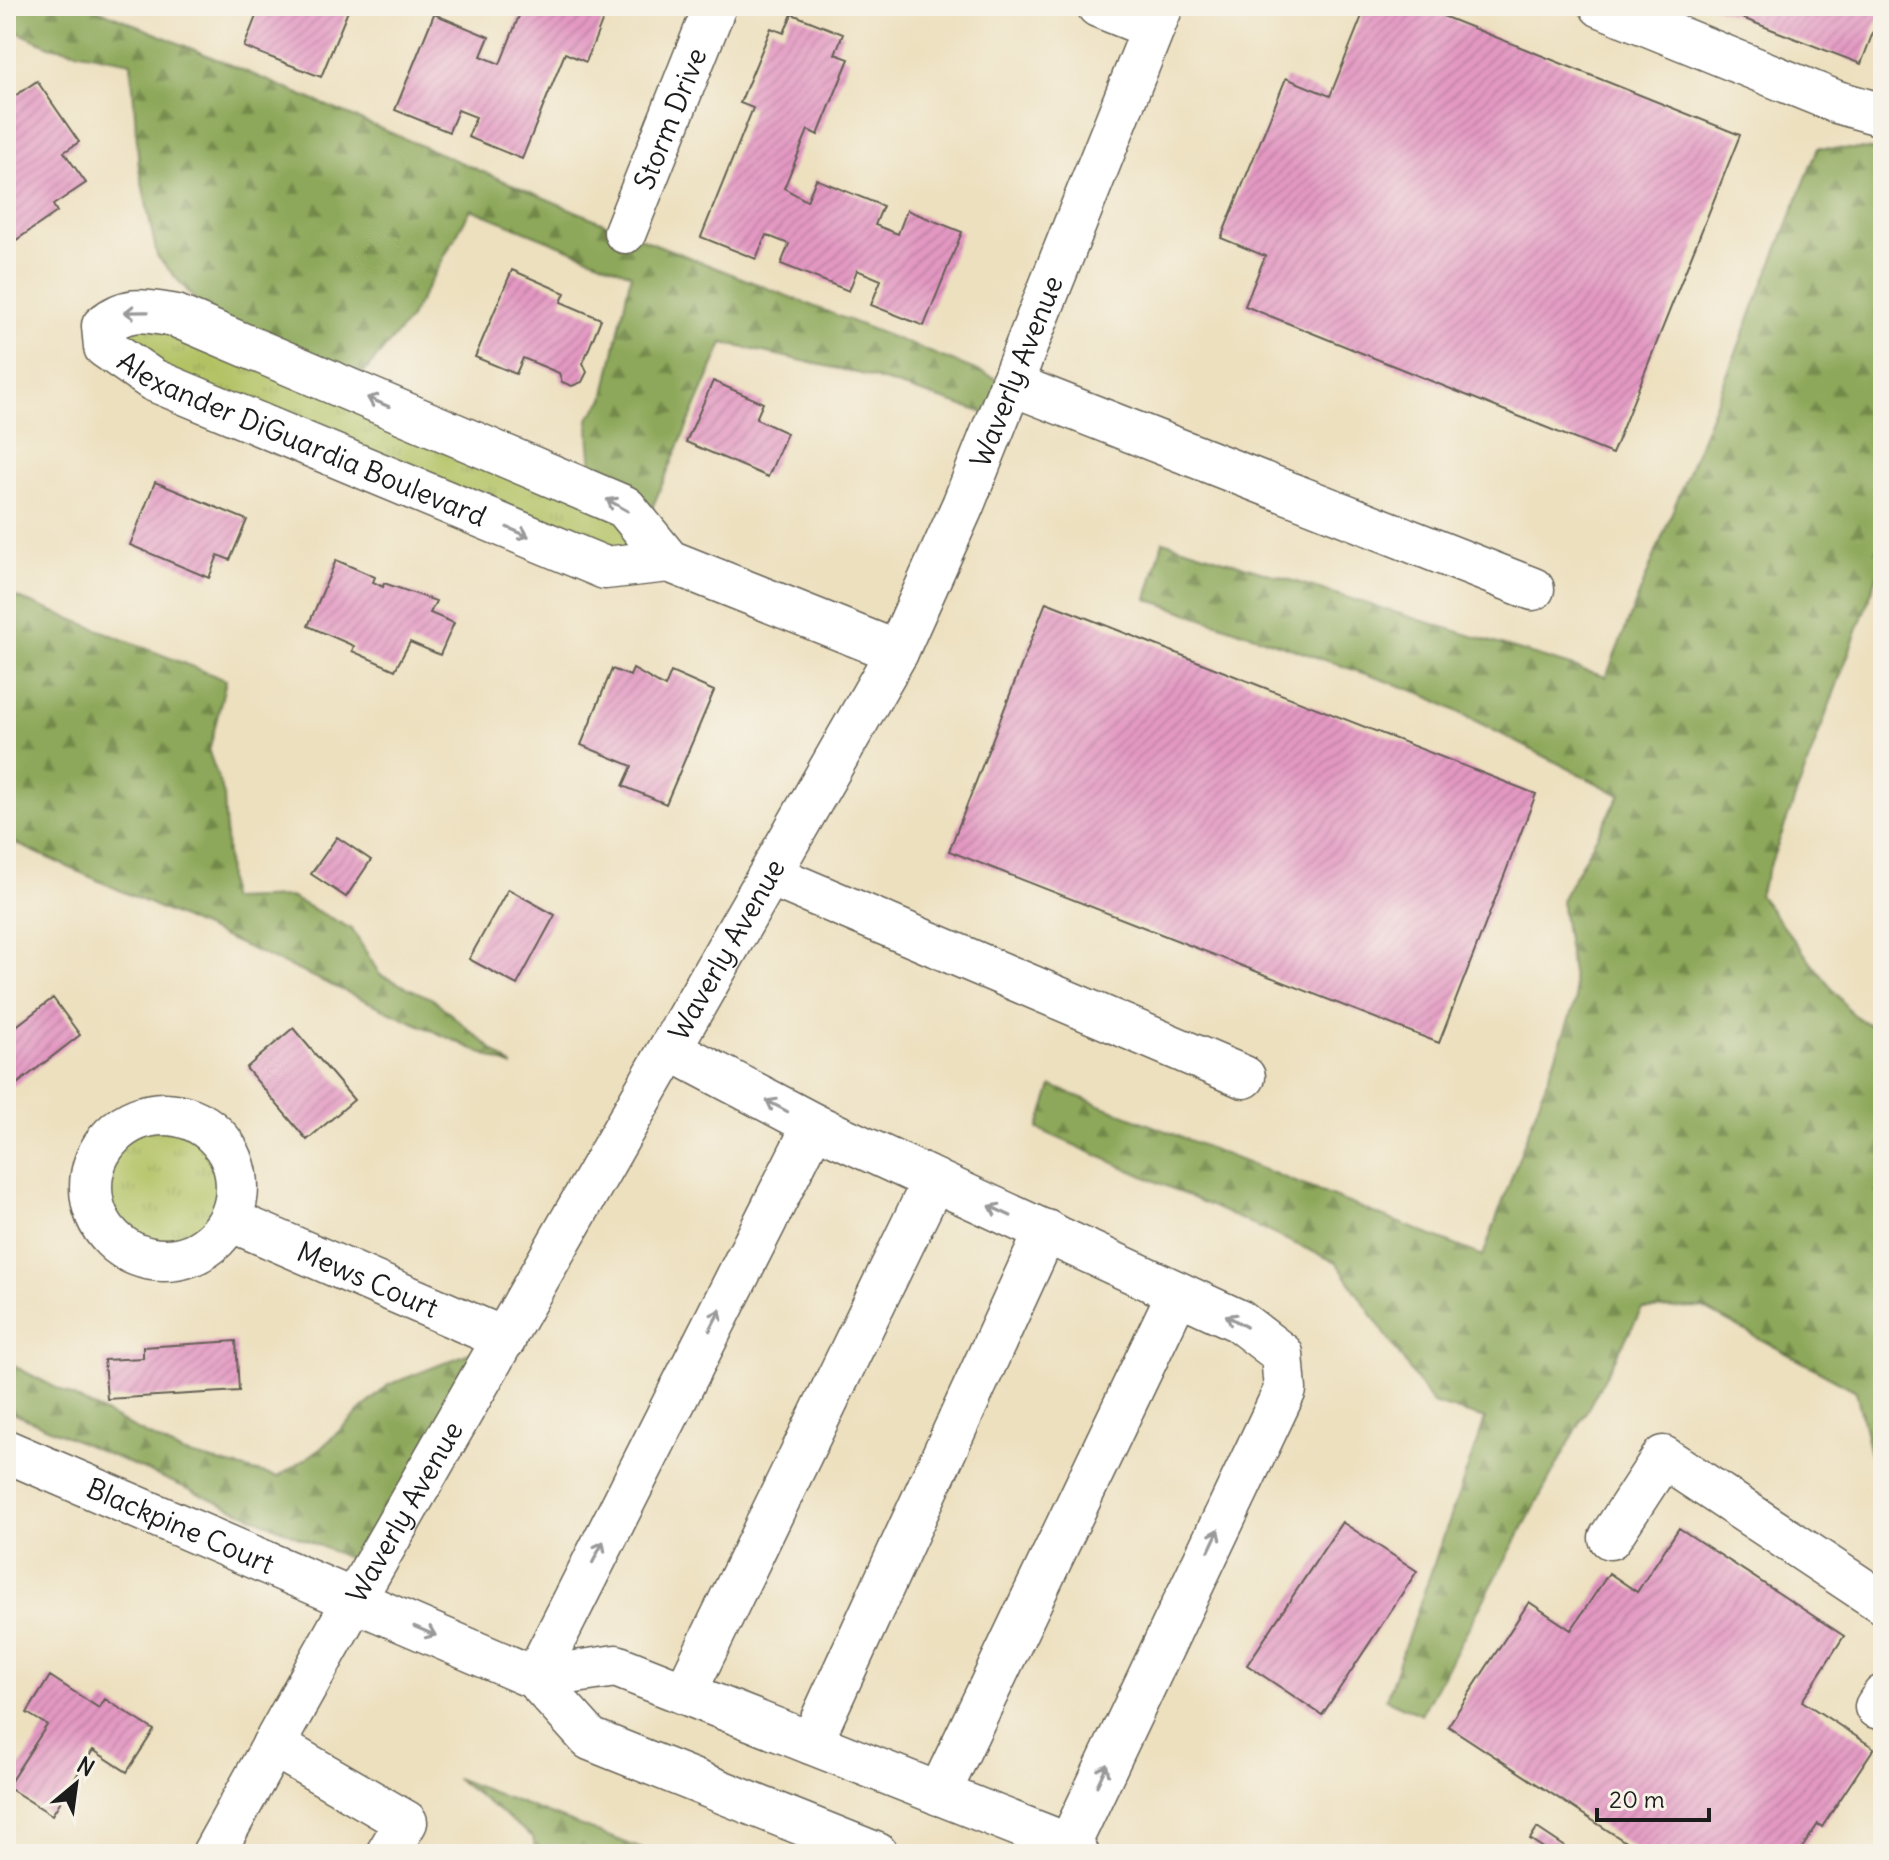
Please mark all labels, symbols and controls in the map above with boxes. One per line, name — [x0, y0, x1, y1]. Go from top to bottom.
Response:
street label: Storm Drive — [626, 43, 714, 195]
street label: Waverly Avenue — [962, 270, 1071, 473]
one-way arrow — [123, 305, 150, 320]
street label: Alexander DiGuardia Boulevard — [110, 343, 492, 535]
one-way arrow — [366, 394, 391, 409]
one-way arrow — [606, 496, 629, 512]
one-way arrow — [505, 525, 530, 540]
street label: Waverly Avenue — [660, 852, 793, 1047]
one-way arrow — [766, 1097, 790, 1113]
one-way arrow — [989, 1202, 1013, 1217]
street label: Mews Court — [292, 1233, 444, 1326]
one-way arrow — [708, 1309, 724, 1333]
one-way arrow — [1225, 1313, 1248, 1329]
street label: Waverly Avenue — [338, 1415, 471, 1609]
street label: Blackpine Court — [81, 1470, 280, 1582]
one-way arrow — [1207, 1529, 1222, 1553]
one-way arrow — [591, 1541, 607, 1565]
one-way arrow — [412, 1624, 437, 1639]
north arrow — [36, 1744, 116, 1824]
text: N — [72, 1751, 99, 1782]
one-way arrow — [1095, 1763, 1110, 1787]
scale bar — [1597, 1772, 1709, 1822]
text: 20 m — [1609, 1784, 1665, 1814]

